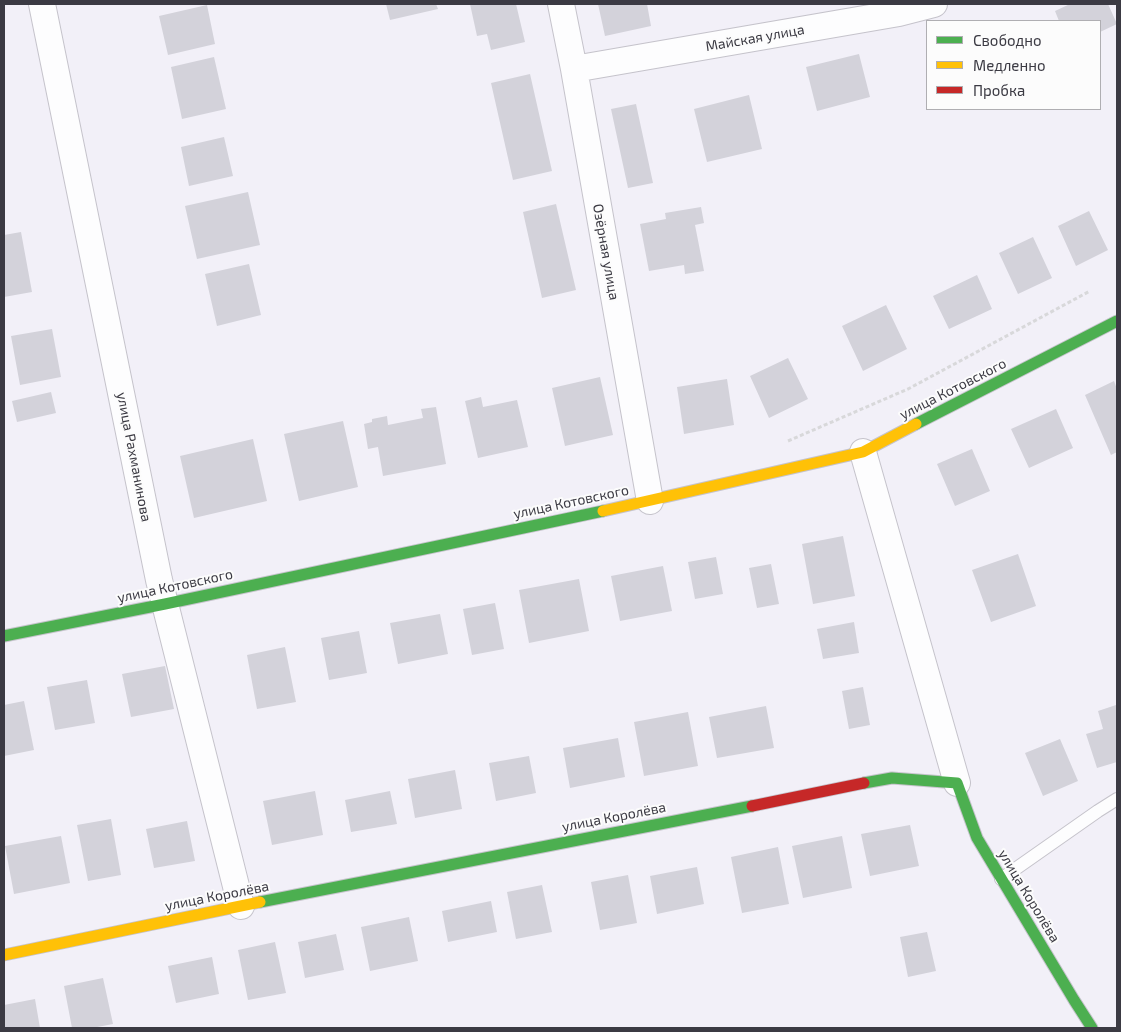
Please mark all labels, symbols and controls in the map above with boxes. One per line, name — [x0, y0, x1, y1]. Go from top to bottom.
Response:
legend — [926, 20, 1101, 110]
street label: Майская улица — [704, 21, 806, 55]
text: Свободно — [973, 31, 1042, 49]
text: Медленно — [973, 56, 1046, 74]
text: Пробка — [973, 81, 1025, 99]
street label: Озёрная улица — [589, 202, 623, 302]
street label: улица Котовского — [897, 355, 1009, 423]
street label: улица Рахманинова — [113, 391, 155, 523]
street label: улица Котовского — [512, 482, 630, 522]
street label: улица Котовского — [116, 566, 234, 606]
street label: улица Королёва — [561, 799, 667, 835]
street label: улица Королёва — [995, 846, 1063, 946]
street label: улица Королёва — [164, 878, 270, 914]

